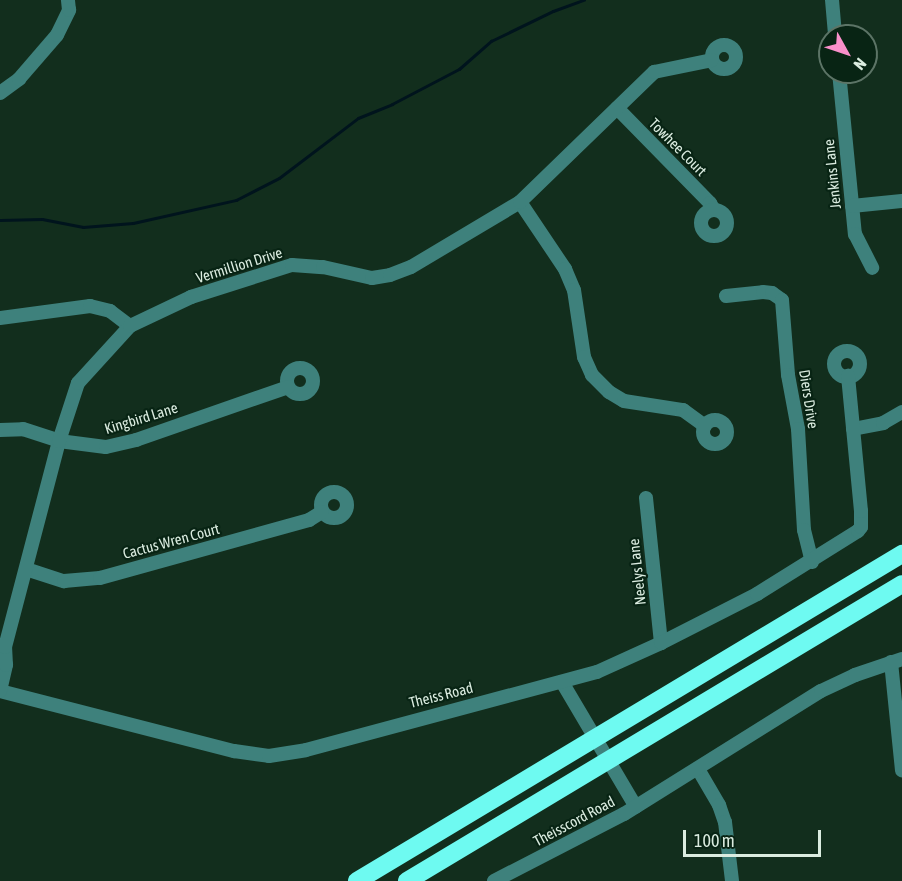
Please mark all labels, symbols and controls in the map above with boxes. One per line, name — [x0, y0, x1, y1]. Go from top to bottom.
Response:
north arrow — [818, 24, 878, 84]
text: N — [850, 55, 870, 74]
street label: Towhee Court — [645, 114, 711, 180]
street label: Jenkins Lane — [819, 138, 845, 210]
street label: Vermillion Drive — [194, 243, 284, 287]
street label: Diers Drive — [795, 368, 823, 430]
street label: Kingbird Lane — [102, 398, 180, 438]
street label: Cactus Wren Court — [121, 519, 221, 563]
street label: Neelys Lane — [625, 538, 649, 606]
street label: Theiss Road — [407, 678, 475, 712]
street label: Theisscord Road — [530, 792, 618, 850]
scale bar — [686, 818, 824, 856]
text: 100 m — [694, 830, 735, 851]

